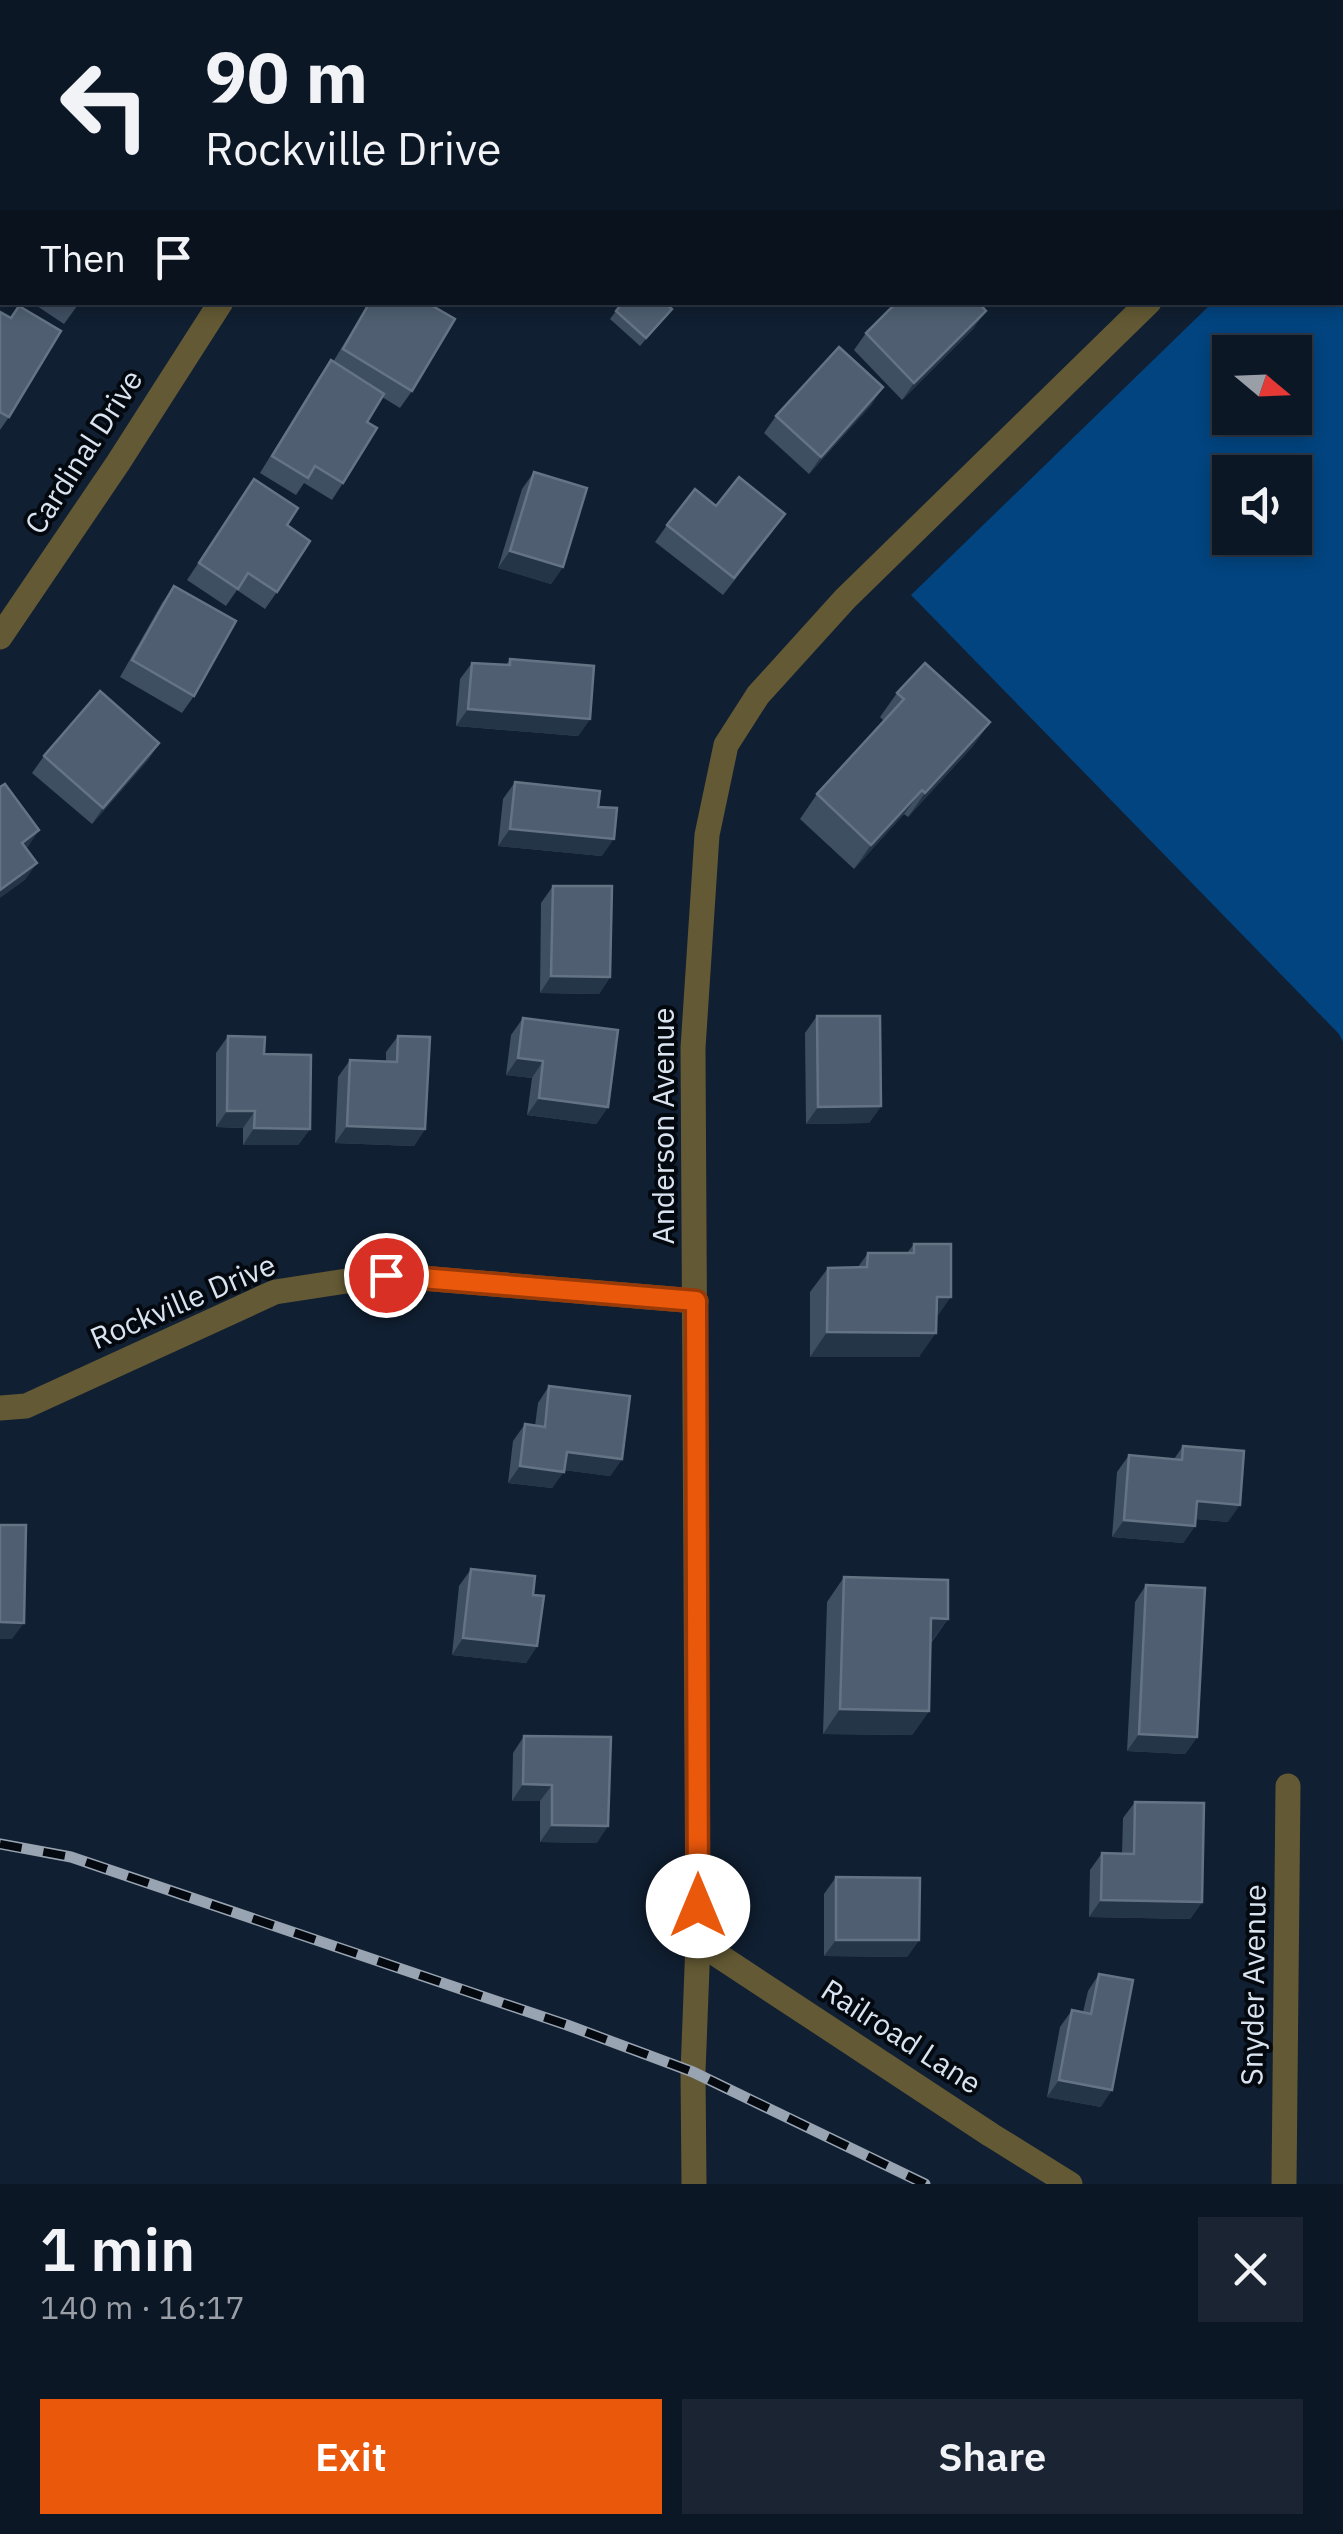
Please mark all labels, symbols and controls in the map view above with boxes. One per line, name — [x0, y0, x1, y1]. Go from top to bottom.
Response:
text: 90 m — [205, 31, 368, 122]
icon: left — [40, 40, 170, 170]
text: Rockville Drive — [205, 119, 501, 177]
icon: arrive — [146, 230, 201, 285]
text: Then — [40, 233, 126, 282]
north arrow — [1212, 335, 1312, 435]
map controls — [1212, 335, 1312, 555]
street label: Cardinal Drive — [15, 362, 150, 541]
button: sound — [1212, 455, 1312, 555]
street label: Anderson Avenue — [643, 1008, 682, 1244]
pin — [344, 1233, 429, 1318]
street label: Rockville Drive — [84, 1244, 281, 1357]
icon: arrive — [359, 1248, 414, 1303]
position arrow — [646, 1854, 750, 1958]
street label: Snyder Avenue — [1231, 1884, 1274, 2086]
street label: Railroad Lane — [814, 1969, 989, 2102]
text: 1 min — [40, 2209, 195, 2288]
button: close — [1198, 2217, 1303, 2322]
text: 140 m · 16:17 — [40, 2286, 245, 2328]
button: Exit — [40, 2399, 662, 2514]
button: Share — [682, 2399, 1303, 2514]

